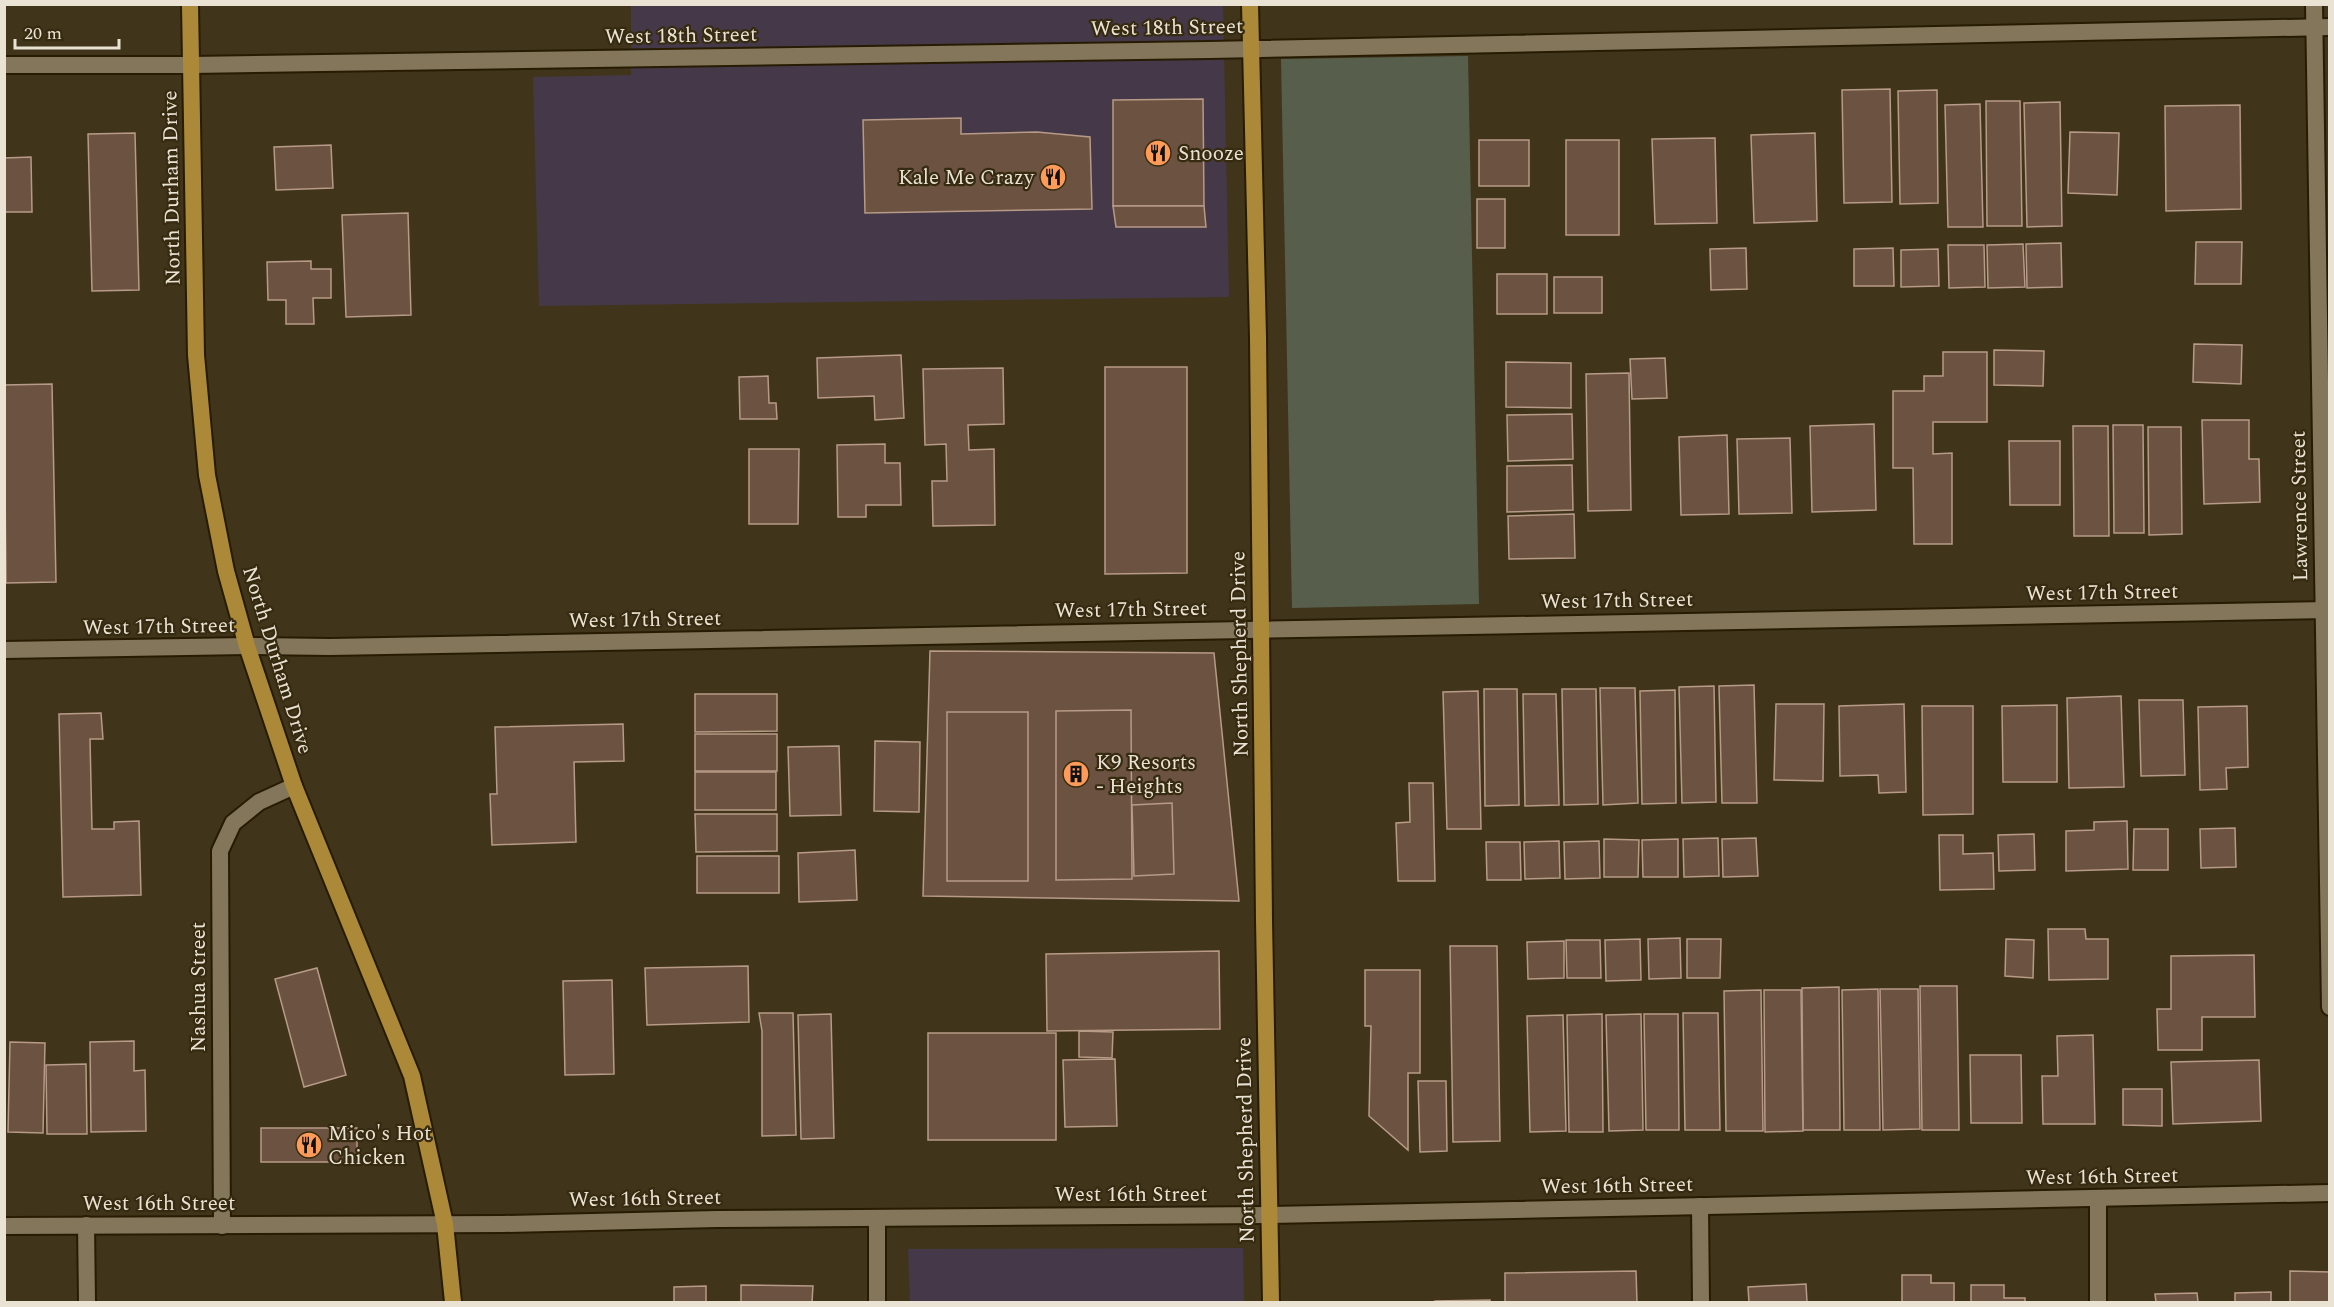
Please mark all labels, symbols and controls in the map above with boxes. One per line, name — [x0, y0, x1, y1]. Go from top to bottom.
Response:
street label: West 18th Street — [1090, 11, 1244, 45]
scale bar — [15, 12, 118, 50]
street label: West 18th Street — [604, 19, 758, 53]
text: 20 m — [24, 20, 62, 47]
street label: North Durham Drive — [154, 90, 190, 286]
restaurant icon: Snooze — [1143, 138, 1173, 168]
place label: Snooze — [1178, 138, 1244, 170]
place label: Kale Me Crazy — [898, 162, 1035, 194]
restaurant icon: Kale Me Crazy — [1038, 162, 1068, 192]
street label: Lawrence Street — [2283, 430, 2317, 582]
street label: North Shepherd Drive — [1222, 551, 1258, 757]
street label: North Durham Drive — [233, 562, 321, 758]
street label: West 17th Street — [2025, 576, 2179, 610]
street label: West 17th Street — [1540, 584, 1694, 618]
street label: West 17th Street — [1054, 593, 1208, 627]
street label: West 17th Street — [568, 603, 722, 637]
street label: West 17th Street — [82, 610, 236, 644]
place label: K9 Resorts - Heights — [1096, 747, 1196, 803]
building icon: K9 Resorts - Heights — [1061, 759, 1091, 789]
street label: Nashua Street — [183, 922, 215, 1052]
street label: North Shepherd Drive — [1228, 1037, 1264, 1243]
place label: Mico's Hot Chicken — [328, 1118, 431, 1174]
restaurant icon: Mico's Hot Chicken — [294, 1130, 324, 1160]
street label: West 16th Street — [2025, 1160, 2179, 1194]
street label: West 16th Street — [1540, 1169, 1694, 1203]
street label: West 16th Street — [1055, 1179, 1207, 1211]
street label: West 16th Street — [568, 1182, 722, 1216]
street label: West 16th Street — [83, 1188, 235, 1220]

